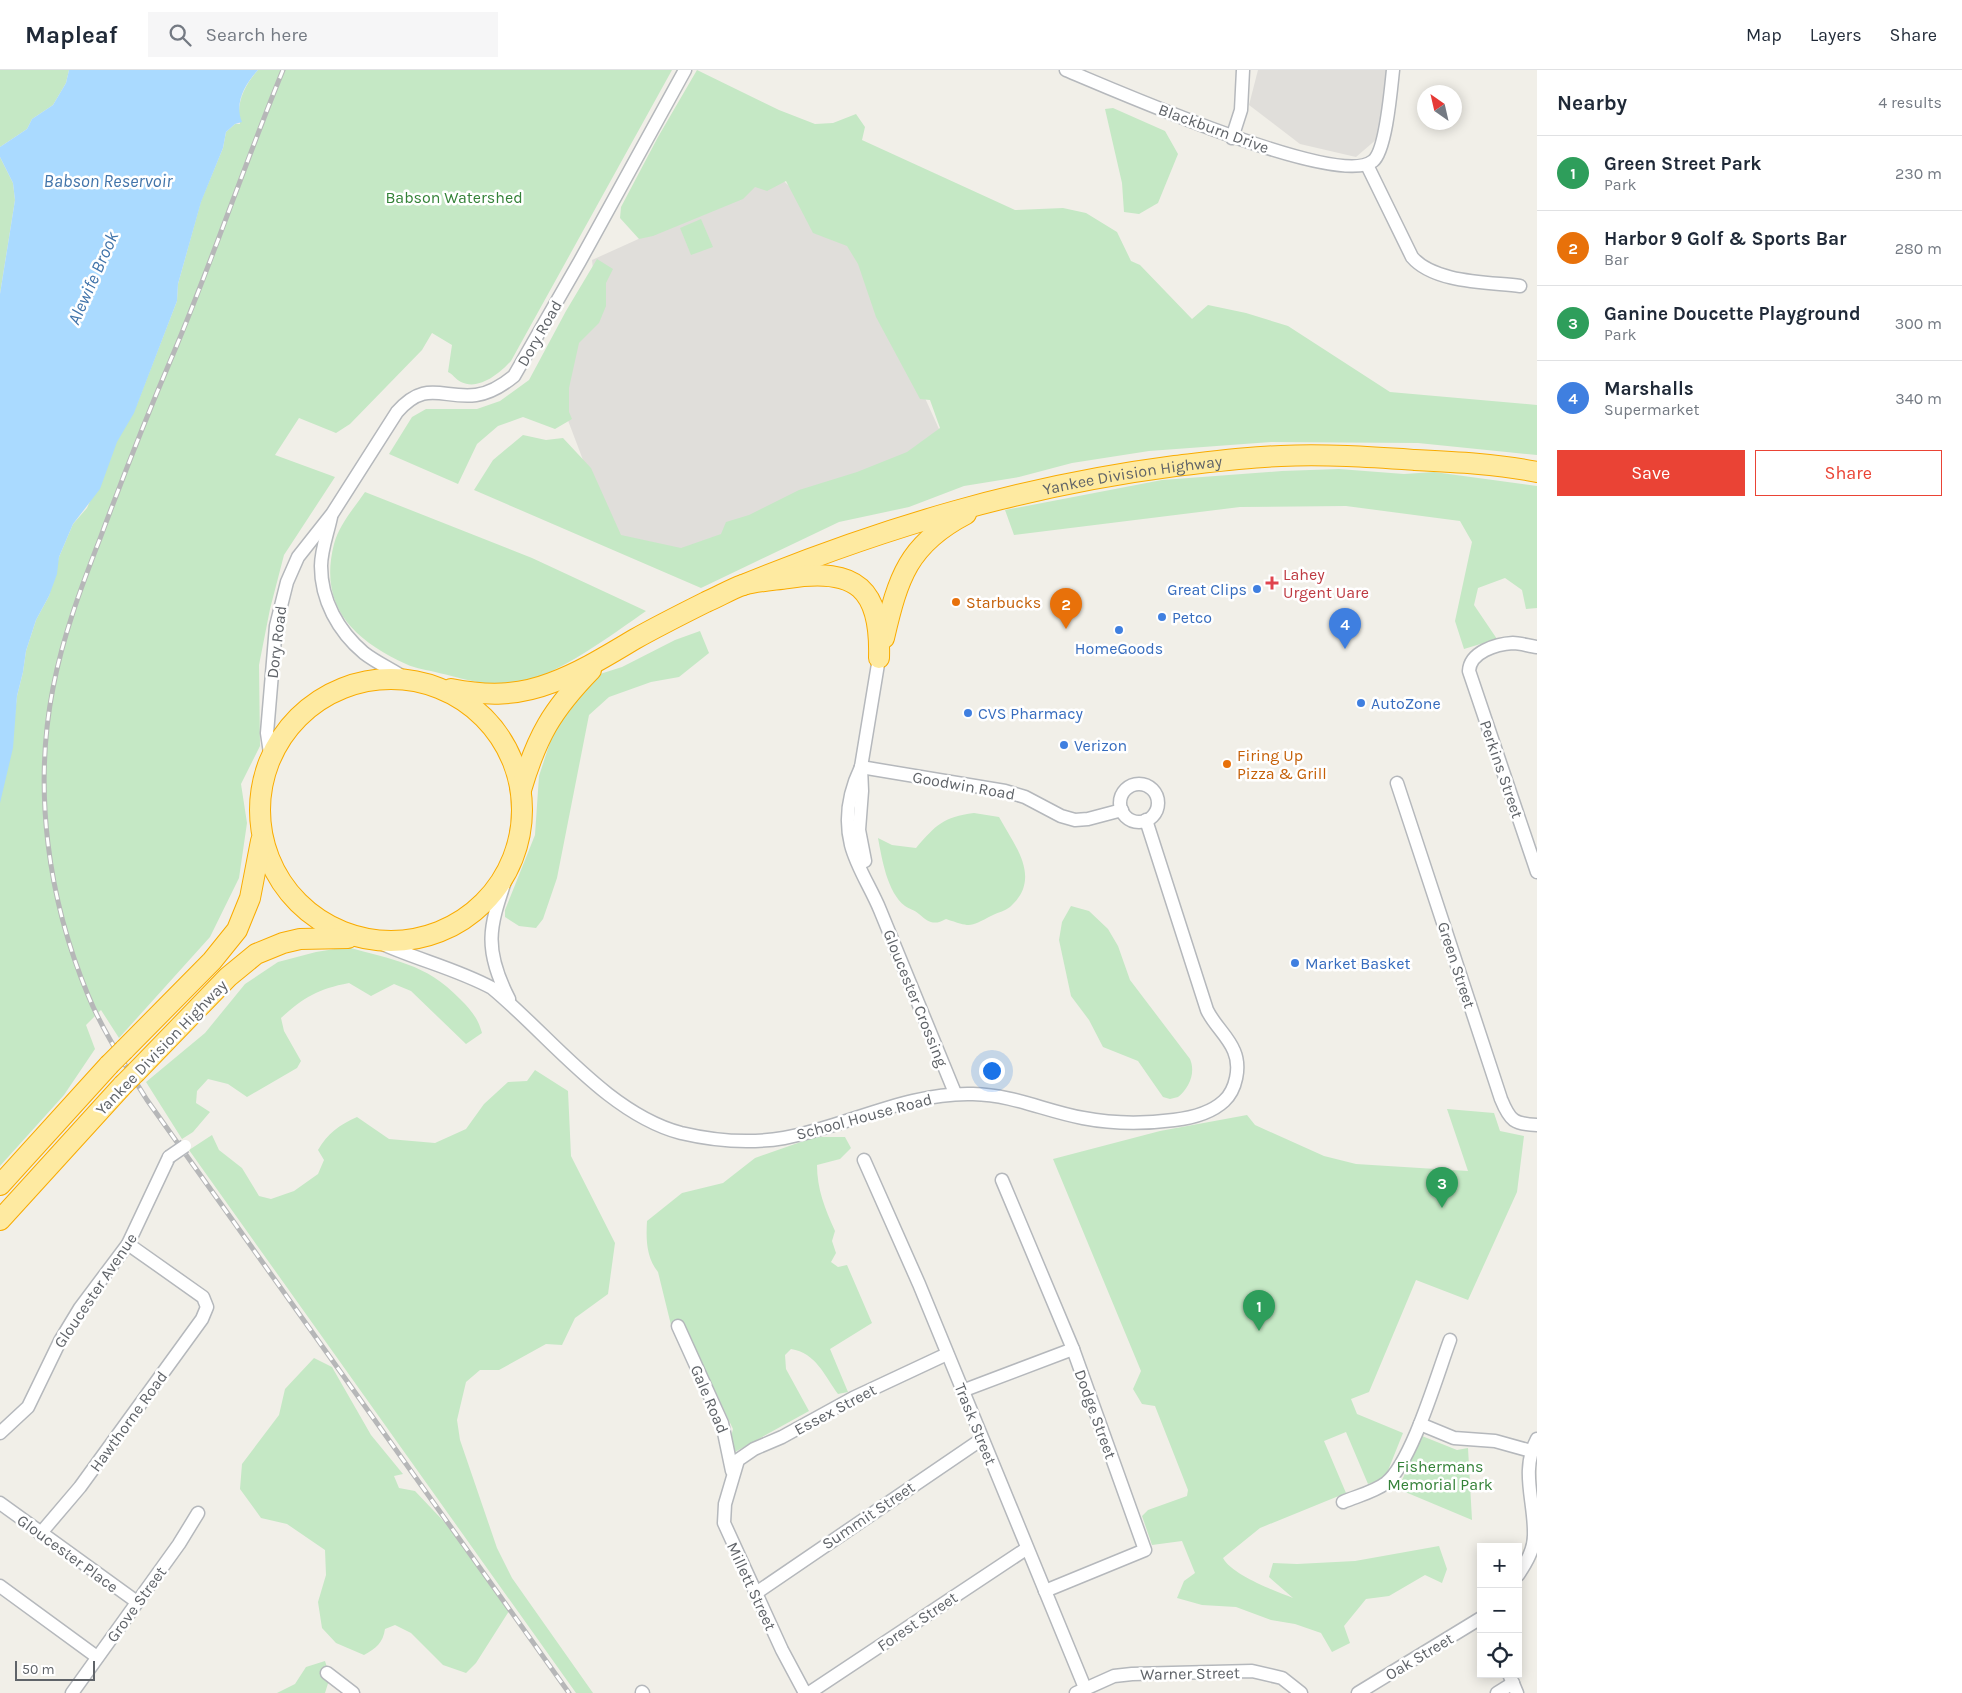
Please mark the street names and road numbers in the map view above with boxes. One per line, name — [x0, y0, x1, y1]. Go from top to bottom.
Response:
street label: Blackburn Drive — [1156, 100, 1272, 157]
street label: Dory Road — [513, 297, 566, 370]
street label: Yankee Division Highway — [1041, 452, 1224, 499]
street label: Dory Road — [263, 605, 290, 680]
street label: Perkins Street — [1476, 718, 1527, 821]
street label: Goodwin Road — [911, 767, 1017, 804]
street label: Green Street — [1434, 919, 1479, 1011]
street label: Gloucester Crossing — [879, 927, 952, 1070]
street label: Yankee Division Highway — [92, 975, 231, 1119]
street label: School House Road — [794, 1089, 934, 1144]
street label: Gloucester Avenue — [50, 1229, 141, 1351]
street label: Gale Road — [687, 1362, 732, 1436]
street label: Hawthorne Road — [86, 1367, 171, 1475]
street label: Dodge Street — [1071, 1367, 1120, 1461]
street label: Essex Street — [791, 1380, 879, 1439]
street label: Trask Street — [951, 1380, 1001, 1468]
street label: Summit Street — [818, 1477, 918, 1553]
street label: Gloucester Place — [13, 1510, 122, 1597]
street label: Millett Street — [723, 1539, 780, 1633]
street label: Grove Street — [103, 1563, 170, 1646]
street label: Forest Street — [873, 1588, 961, 1655]
street label: Oak Street — [1382, 1629, 1457, 1684]
street label: Warner Street — [1140, 1663, 1240, 1684]

